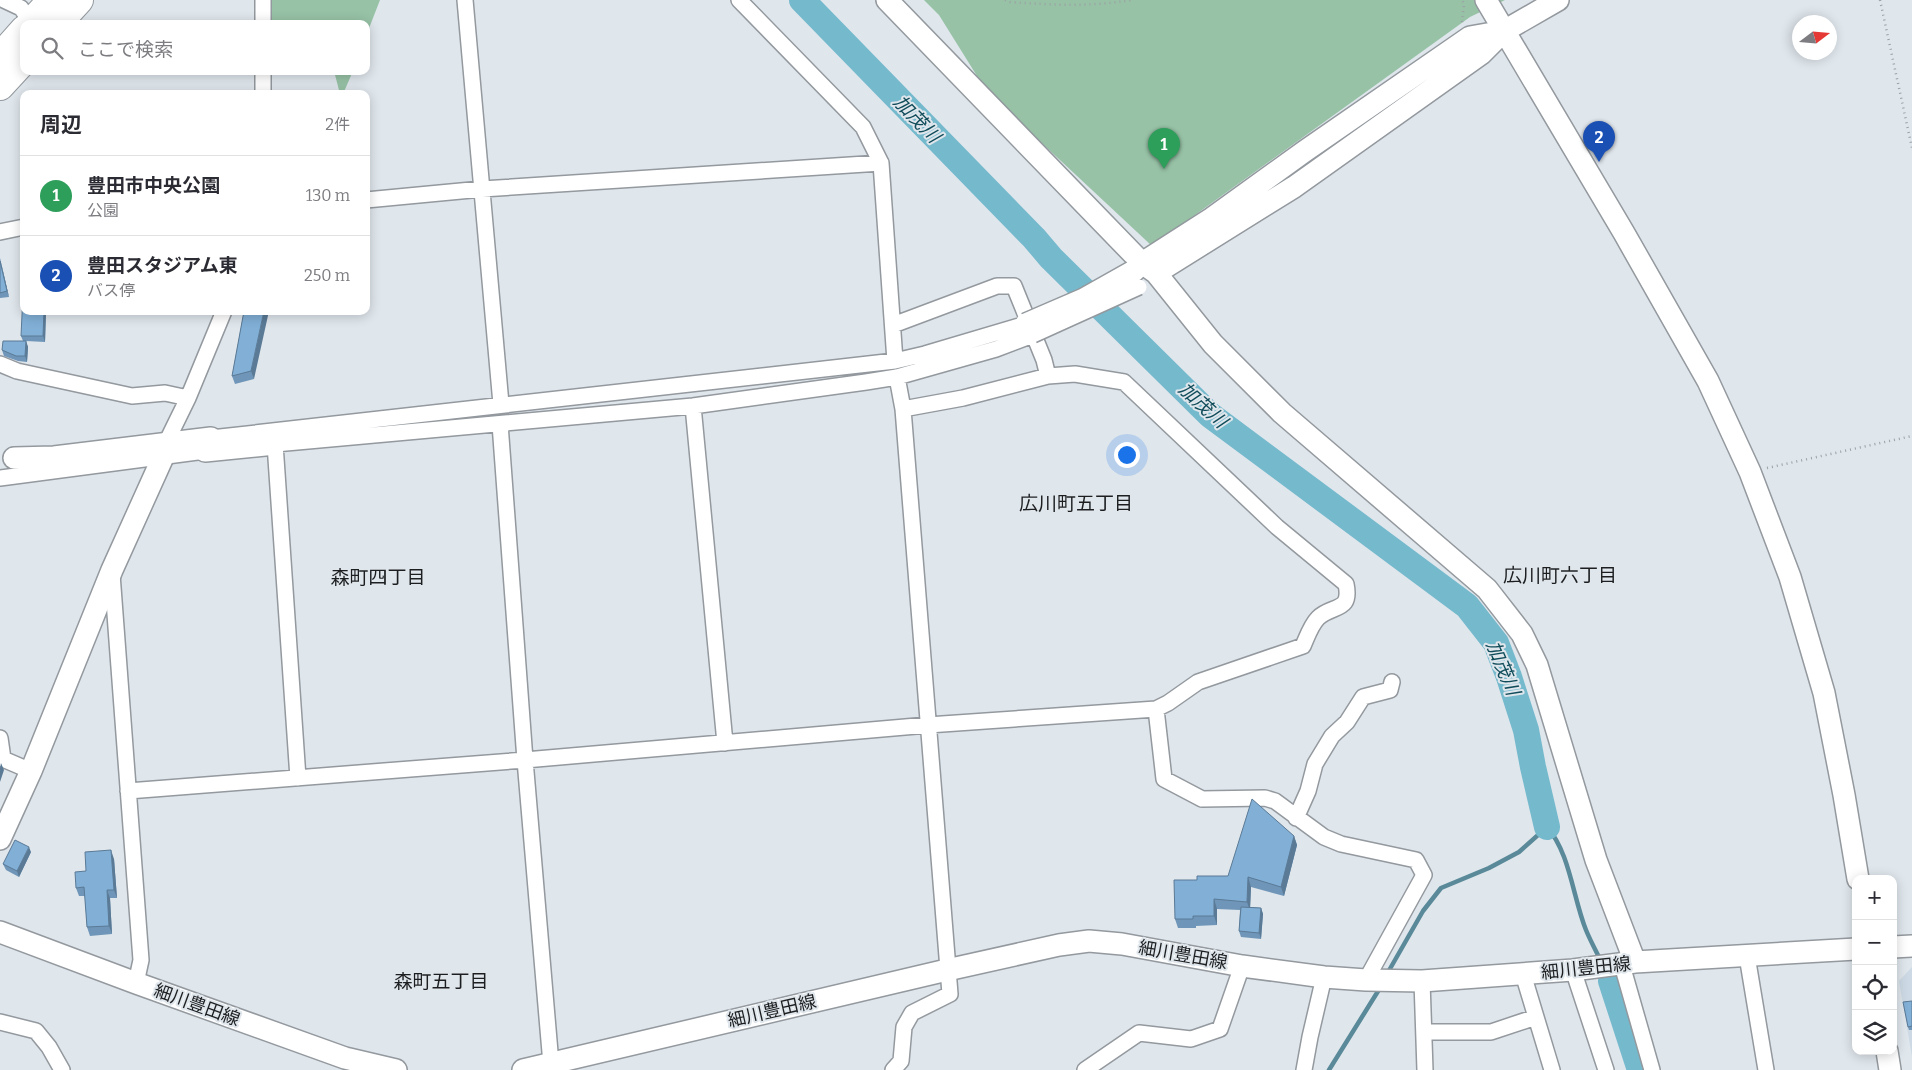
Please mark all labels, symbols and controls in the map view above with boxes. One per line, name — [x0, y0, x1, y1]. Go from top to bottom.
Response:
north arrow — [1792, 15, 1837, 60]
search box — [20, 20, 370, 75]
icon: search — [38, 34, 66, 62]
text: ここで検索 — [78, 38, 173, 61]
water label: 加茂川 — [889, 91, 946, 149]
text: 周辺 — [40, 112, 82, 138]
text: 2件 — [325, 115, 350, 134]
pin: 2 — [1583, 121, 1615, 162]
pin: 1 — [1148, 128, 1180, 169]
text: 豊田市中央公園 — [87, 174, 220, 197]
text: 1 — [53, 186, 59, 205]
text: 130 m — [306, 186, 350, 205]
text: 公園 — [87, 201, 119, 220]
text: 豊田スタジアム東 — [87, 254, 238, 277]
text: 2 — [51, 266, 61, 285]
text: 250 m — [304, 266, 350, 285]
text: バス停 — [87, 281, 135, 300]
water label: 加茂川 — [1174, 377, 1233, 434]
your location — [1114, 442, 1140, 468]
district label: 広川町五丁目 — [1019, 492, 1133, 515]
district label: 広川町六丁目 — [1503, 564, 1617, 587]
district label: 森町四丁目 — [330, 566, 426, 589]
water label: 加茂川 — [1481, 637, 1526, 701]
map controls — [1852, 875, 1897, 1055]
button: + — [1852, 875, 1897, 920]
button: − — [1852, 920, 1897, 965]
street label: 細川豊田線 — [1137, 936, 1229, 974]
street label: 細川豊田線 — [1540, 952, 1632, 984]
button: locate — [1852, 965, 1897, 1010]
district label: 森町五丁目 — [393, 970, 489, 993]
street label: 細川豊田線 — [151, 979, 243, 1031]
street label: 細川豊田線 — [726, 990, 818, 1032]
button: layers — [1852, 1010, 1897, 1055]

